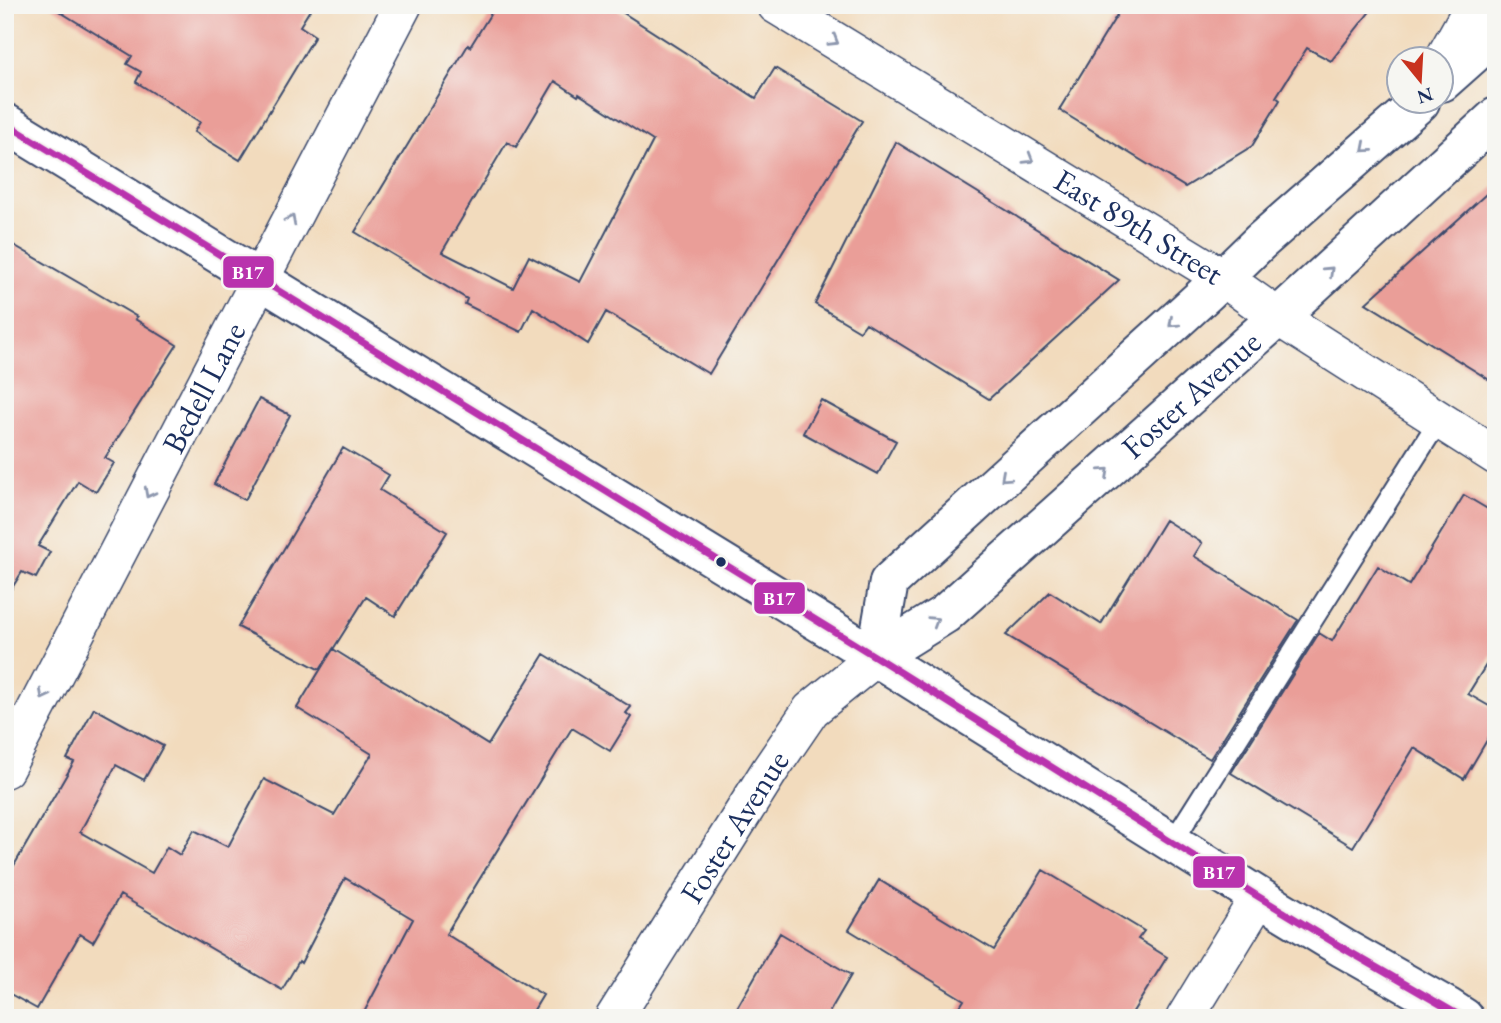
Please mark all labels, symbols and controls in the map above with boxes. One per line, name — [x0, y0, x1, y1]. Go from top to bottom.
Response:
one-way arrow — [827, 32, 840, 45]
north arrow — [1386, 46, 1456, 116]
text: N — [1413, 81, 1436, 110]
one-way arrow — [1362, 140, 1375, 152]
one-way arrow — [1021, 150, 1034, 163]
street label: East 89th Street — [1046, 159, 1231, 294]
one-way arrow — [283, 215, 297, 227]
line badge: B17 — [222, 255, 275, 289]
text: B17 — [232, 260, 265, 285]
one-way arrow — [1321, 267, 1334, 279]
street label: Bedell Lane — [152, 315, 255, 460]
one-way arrow — [1168, 315, 1181, 328]
street label: Foster Avenue — [1112, 321, 1270, 468]
one-way arrow — [1097, 468, 1110, 480]
one-way arrow — [1000, 469, 1013, 481]
one-way arrow — [144, 486, 157, 498]
unlabelled marker — [714, 555, 728, 569]
line badge: B17 — [753, 581, 806, 615]
text: B17 — [763, 586, 796, 611]
one-way arrow — [927, 617, 940, 630]
one-way arrow — [39, 688, 52, 700]
street label: Foster Avenue — [670, 742, 798, 911]
line badge: B17 — [1192, 855, 1246, 889]
text: B17 — [1203, 860, 1236, 885]

